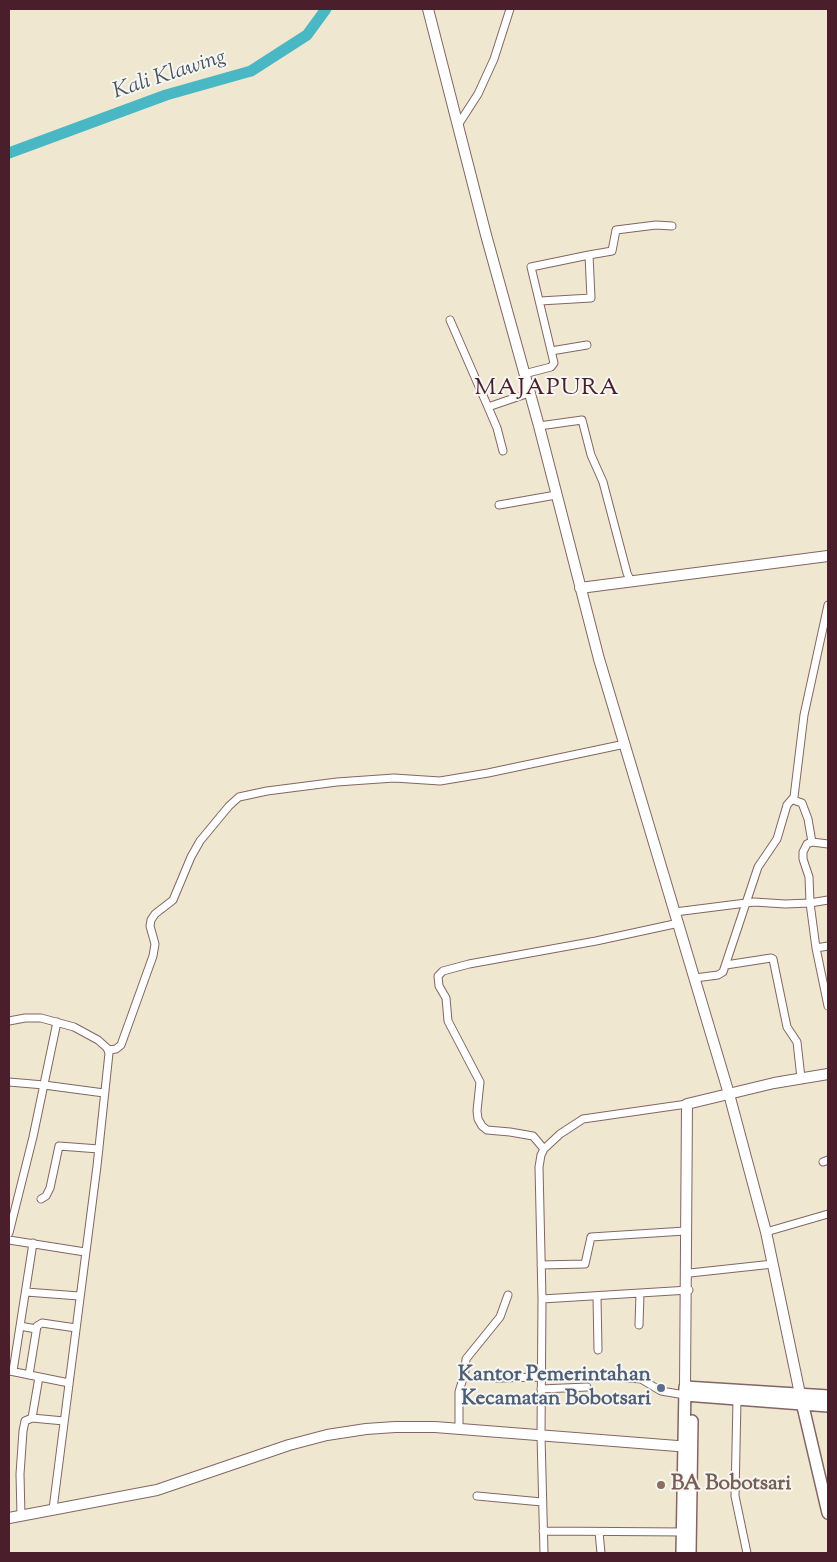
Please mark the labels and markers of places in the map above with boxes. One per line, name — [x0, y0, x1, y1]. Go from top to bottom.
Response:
place label: Kantor Pemerintahan Kecamatan Bobotsari — [458, 1363, 651, 1413]
marker: Kantor Pemerintahan Kecamatan Bobotsari — [655, 1382, 667, 1394]
place label: BA Bobotsari — [671, 1472, 791, 1498]
marker: BA Bobotsari — [655, 1479, 667, 1491]

